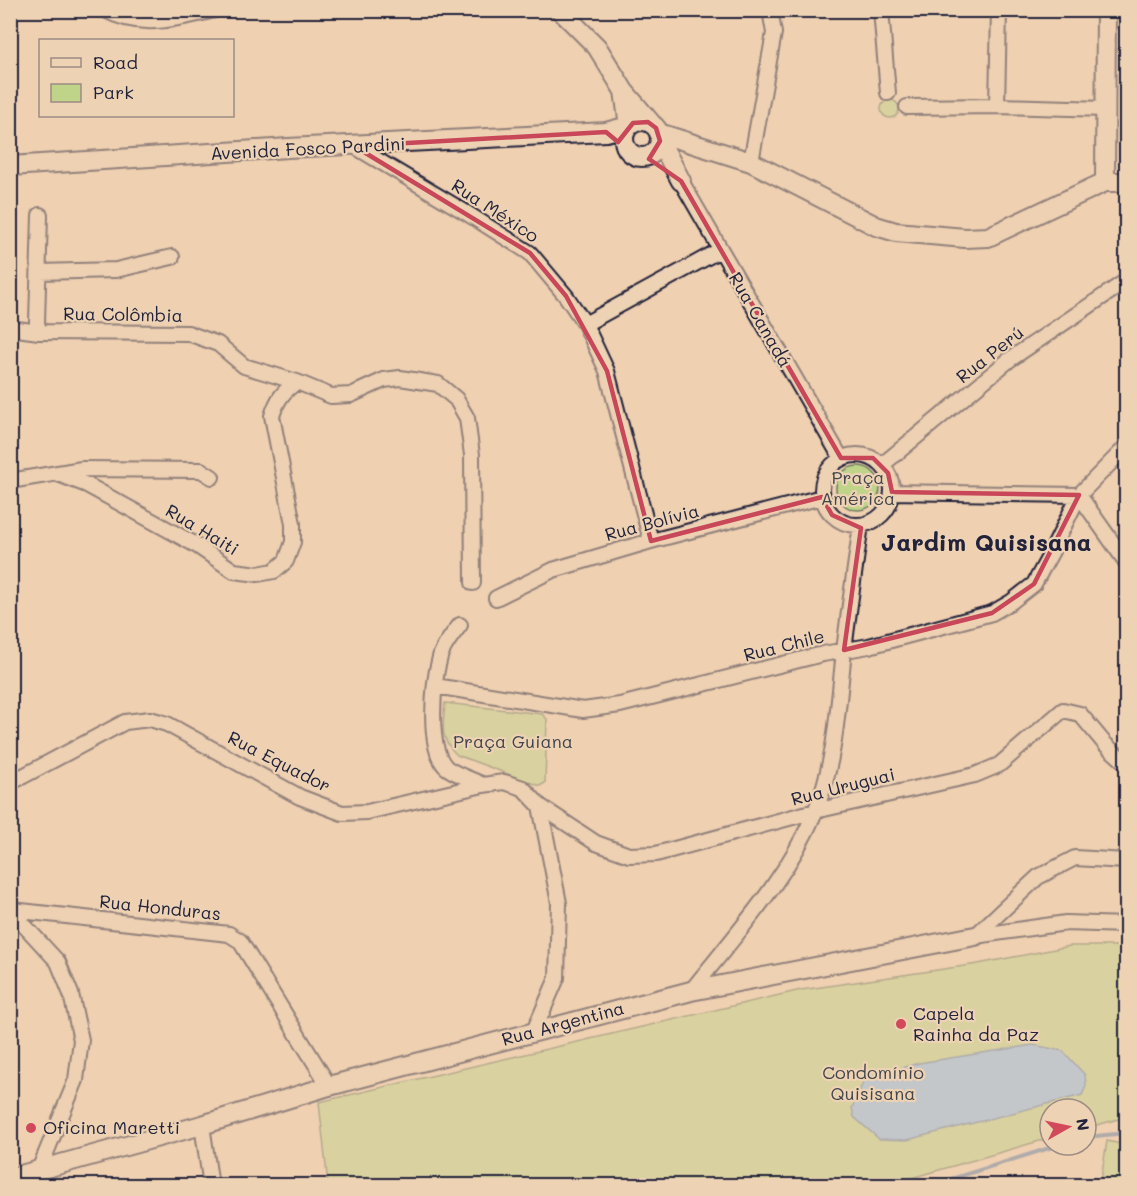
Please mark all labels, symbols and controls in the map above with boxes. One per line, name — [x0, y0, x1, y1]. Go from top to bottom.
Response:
legend — [39, 39, 234, 117]
text: Road — [93, 50, 138, 74]
text: Park — [93, 80, 134, 104]
street label: Avenida Fosco Pardini — [210, 131, 406, 165]
street label: Rua México — [447, 173, 544, 248]
street label: Rua Canadá — [724, 267, 798, 372]
street label: Rua Colômbia — [63, 301, 183, 327]
street label: Rua Perú — [951, 320, 1028, 388]
park label: Praça América — [821, 465, 895, 510]
street label: Rua Haiti — [161, 498, 244, 560]
street label: Rua Bolívia — [602, 498, 702, 546]
district label: Jardim Quisisana — [881, 526, 1091, 557]
street label: Rua Chile — [741, 623, 827, 667]
street label: Rua Equador — [224, 725, 335, 797]
park label: Praça Guiana — [453, 729, 573, 753]
street label: Rua Uruguai — [788, 762, 897, 811]
street label: Rua Honduras — [98, 889, 222, 925]
street label: Rua Argentina — [499, 995, 627, 1051]
place label: Capela Rainha da Paz — [913, 1001, 1039, 1046]
marker: Capela Rainha da Paz — [894, 1017, 908, 1031]
park label: Condomínio Quisisana — [822, 1060, 924, 1105]
north arrow — [1038, 1097, 1098, 1157]
place label: Oficina Maretti — [43, 1115, 180, 1139]
text: N — [1072, 1117, 1095, 1132]
marker: Oficina Maretti — [24, 1121, 38, 1135]

